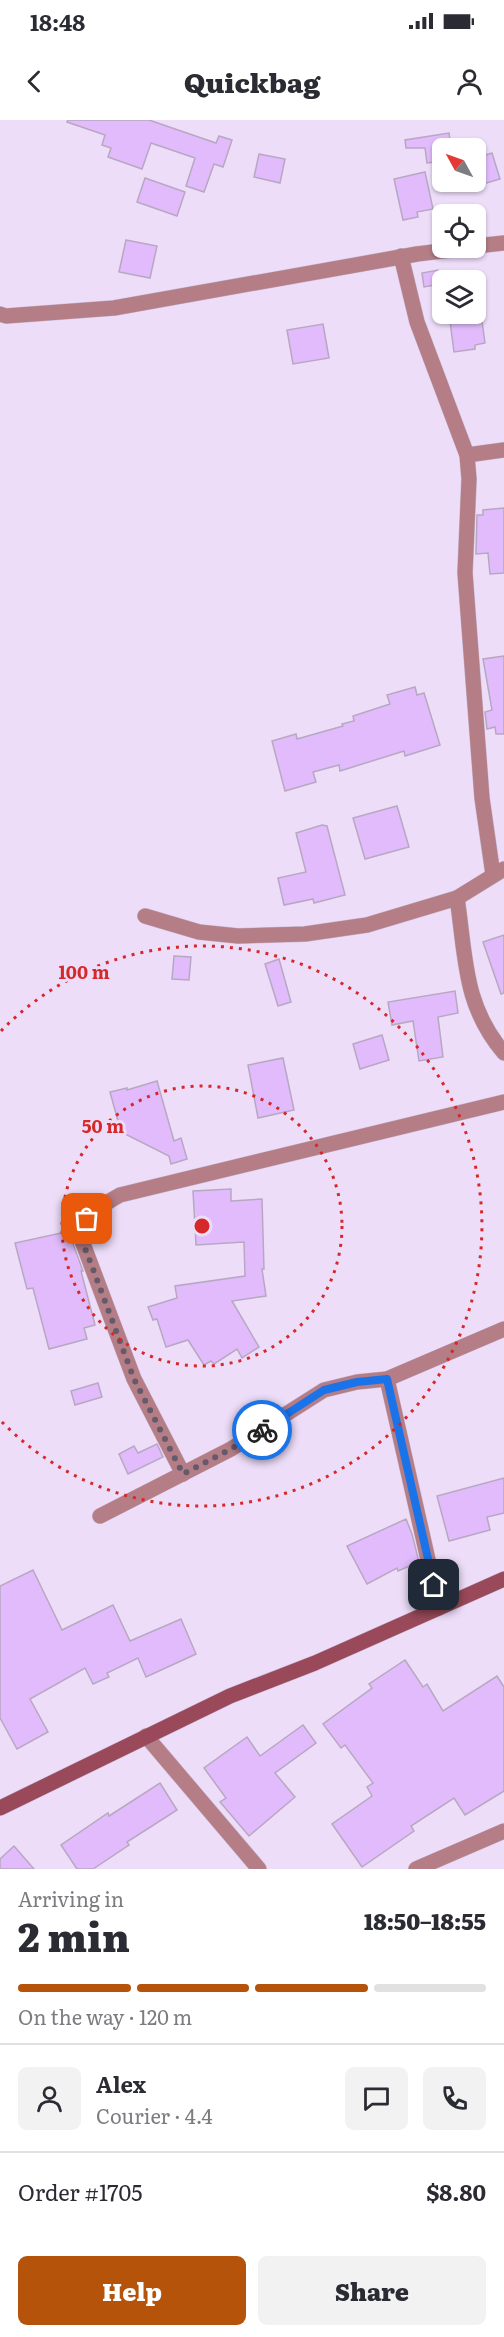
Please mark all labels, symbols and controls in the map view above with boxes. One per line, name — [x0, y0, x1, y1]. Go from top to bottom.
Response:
text: 18:48 — [30, 5, 85, 38]
text: Quickbag — [184, 61, 320, 101]
icon: back — [18, 65, 51, 98]
icon: person — [453, 65, 486, 98]
north arrow — [432, 138, 486, 192]
map controls — [432, 138, 486, 324]
button: locate — [432, 204, 486, 258]
button: layers — [432, 270, 486, 324]
text: 100 m — [58, 958, 110, 985]
text: 50 m — [82, 1112, 124, 1139]
pin — [61, 1193, 112, 1244]
icon: bag — [70, 1202, 103, 1235]
centre of rings — [192, 1216, 212, 1236]
courier — [232, 1400, 292, 1460]
icon: bike — [246, 1414, 279, 1447]
pin — [408, 1559, 459, 1610]
icon: home — [417, 1568, 450, 1601]
text: Arriving in — [18, 1883, 124, 1913]
text: 18:50–18:55 — [364, 1904, 486, 1937]
text: 2 min — [18, 1906, 130, 1964]
text: On the way · 120 m — [18, 2001, 192, 2031]
button: person — [18, 2067, 81, 2130]
text: Alex — [96, 2067, 146, 2100]
button: chat — [345, 2067, 408, 2130]
button: phone — [423, 2067, 486, 2130]
text: Courier · 4.4 — [96, 2100, 213, 2130]
text: Order #1705 — [18, 2175, 142, 2208]
text: $8.80 — [426, 2175, 486, 2208]
button: Help — [18, 2256, 246, 2325]
button: Share — [258, 2256, 486, 2325]

